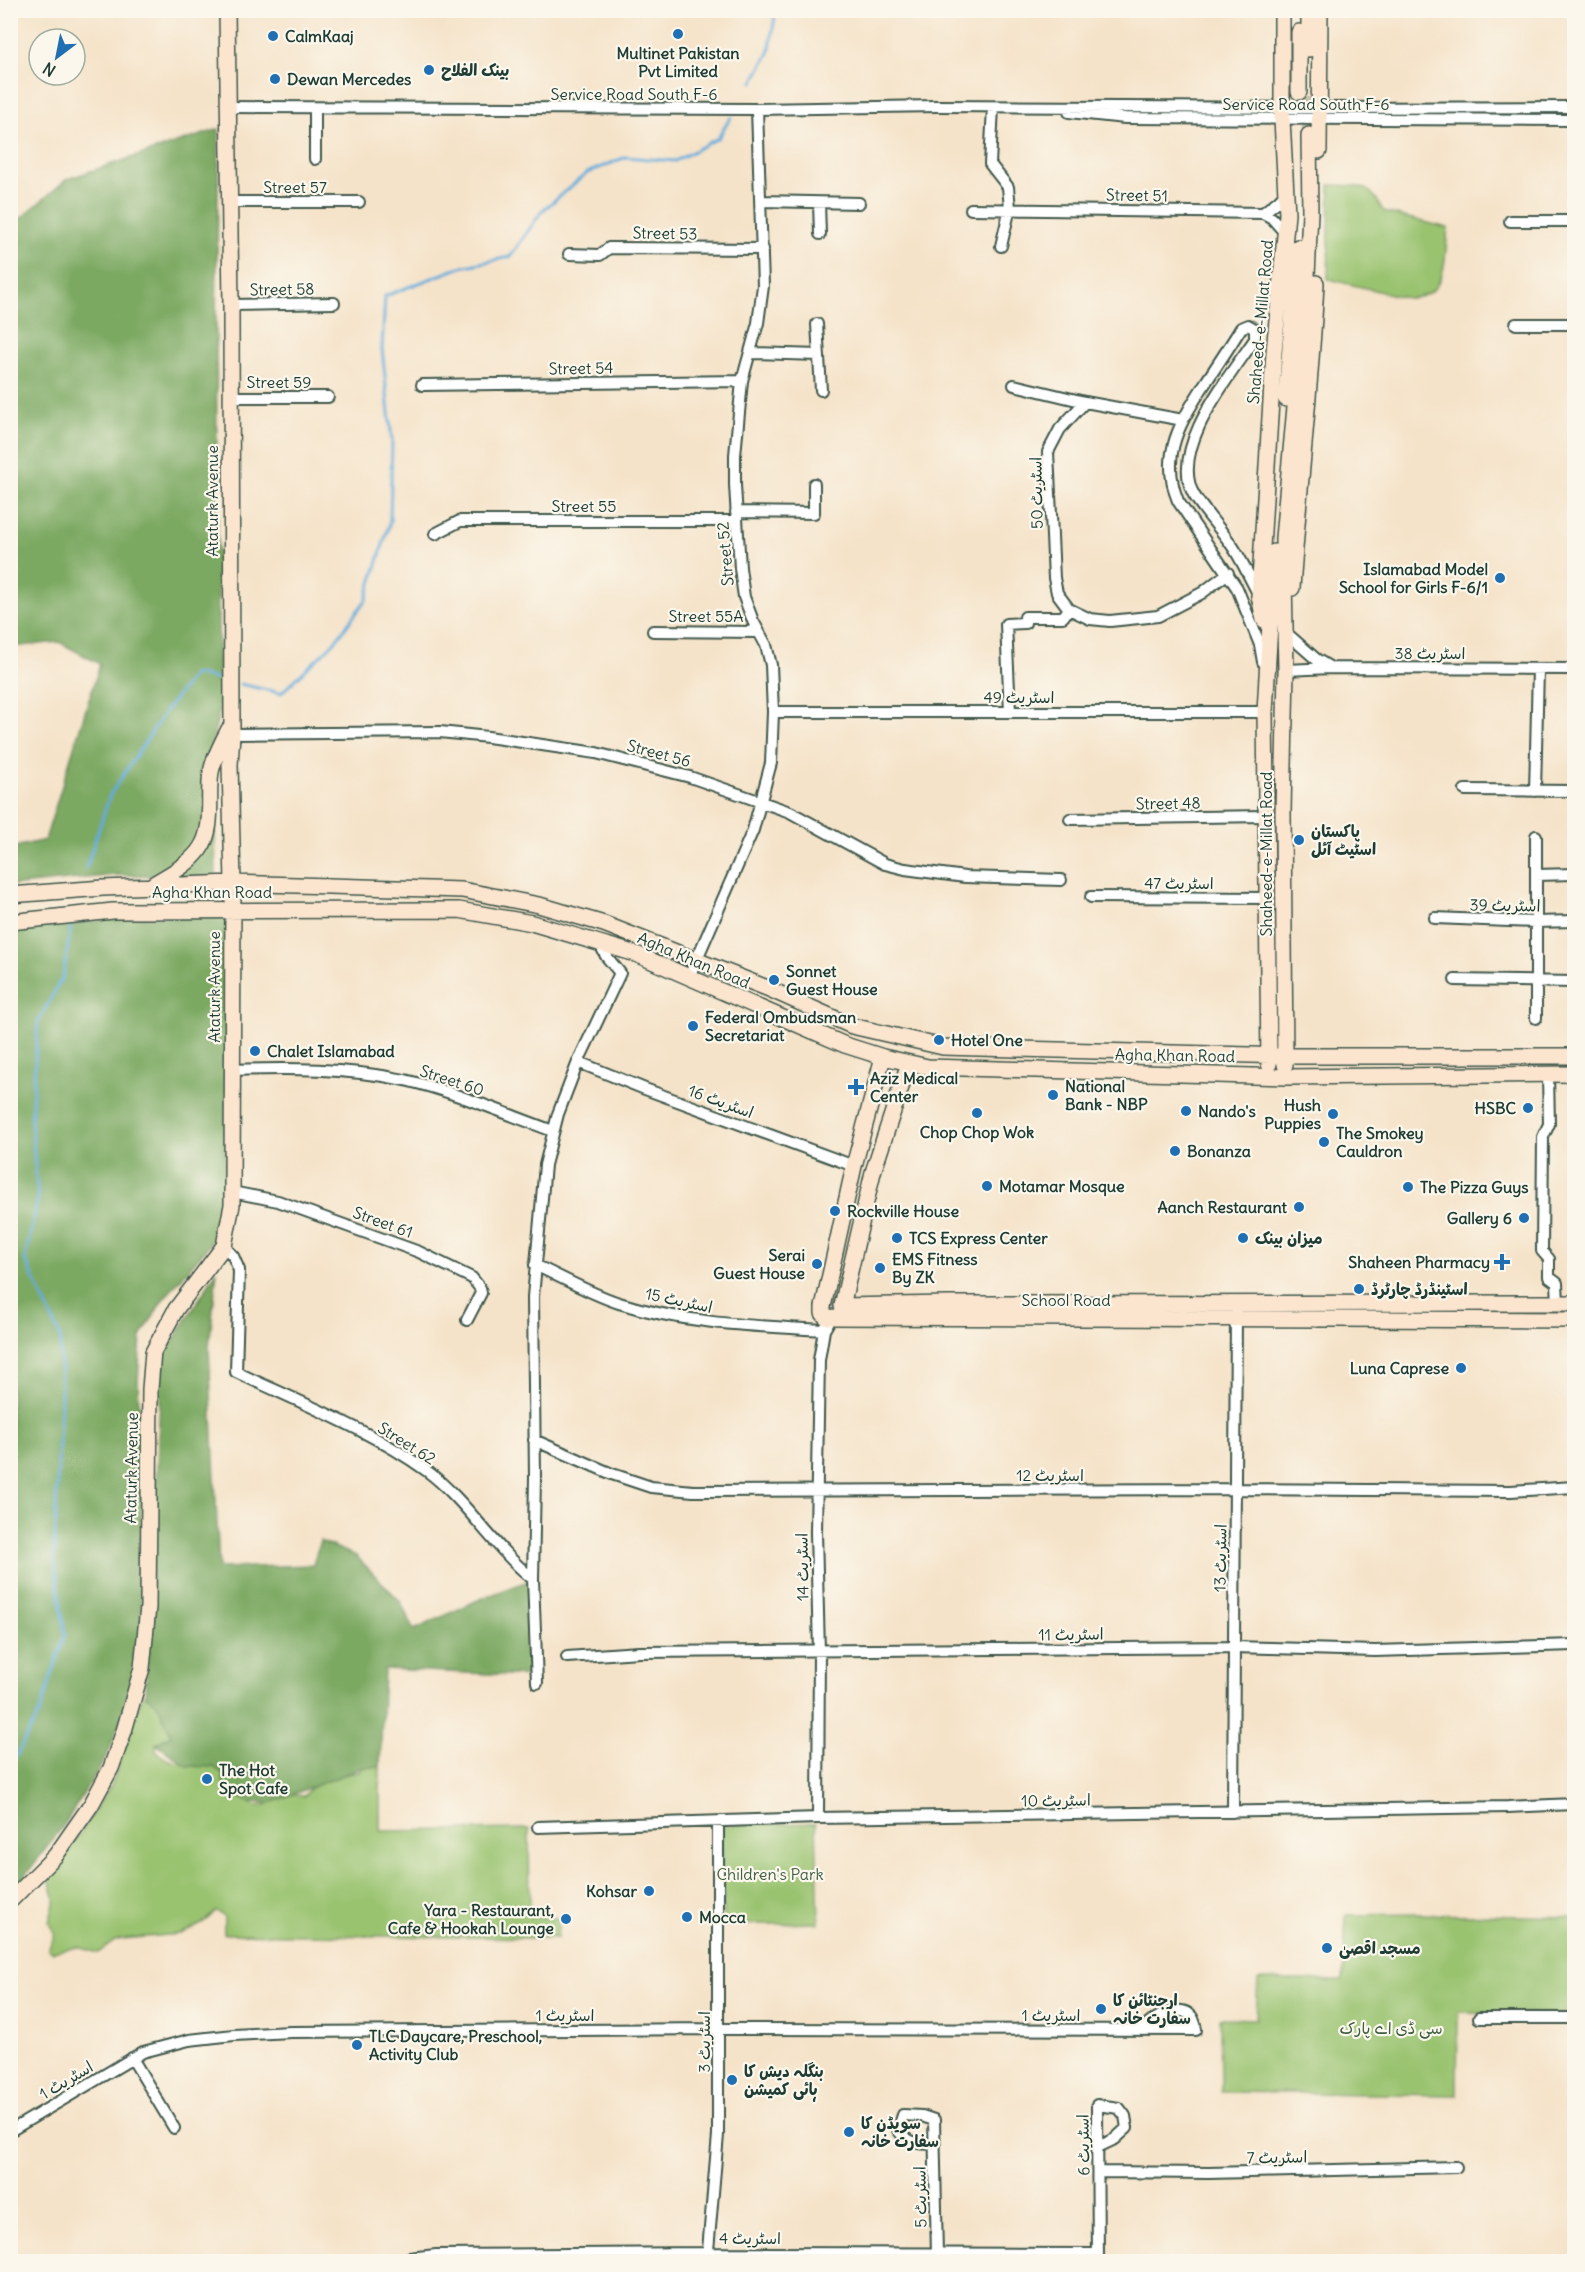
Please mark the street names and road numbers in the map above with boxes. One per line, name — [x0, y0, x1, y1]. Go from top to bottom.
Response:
street label: Service Road South F-6 — [550, 84, 718, 104]
street label: Service Road South F-6 — [1222, 94, 1390, 114]
street label: Street 57 — [263, 177, 327, 197]
street label: Street 51 — [1106, 184, 1168, 206]
street label: Street 53 — [632, 222, 698, 244]
street label: Shaheed-e-Millat Road — [1243, 239, 1277, 405]
street label: Street 58 — [249, 278, 315, 300]
street label: Street 54 — [548, 357, 614, 379]
street label: Street 59 — [247, 372, 311, 392]
street label: Ataturk Avenue — [202, 445, 222, 557]
street label: اسٹریٹ 50 — [1025, 457, 1047, 529]
street label: Street 55 — [552, 496, 616, 516]
street label: Street 52 — [712, 521, 738, 587]
street label: Street 55A — [668, 606, 744, 626]
street label: اسٹریٹ 38 — [1395, 643, 1465, 663]
street label: اسٹریٹ 49 — [983, 687, 1055, 707]
street label: Street 56 — [625, 735, 693, 771]
street label: Shaheed-e-Millat Road — [1256, 772, 1276, 936]
street label: Street 48 — [1135, 792, 1201, 814]
street label: اسٹریٹ 47 — [1144, 873, 1214, 893]
street label: Agha Khan Road — [152, 882, 272, 902]
street label: اسٹریٹ 39 — [1469, 894, 1541, 916]
street label: Agha Khan Road — [635, 927, 753, 993]
street label: Ataturk Avenue — [204, 931, 224, 1043]
street label: Agha Khan Road — [1115, 1044, 1235, 1066]
street label: Street 60 — [417, 1060, 487, 1100]
street label: اسٹریٹ 16 — [686, 1080, 756, 1122]
street label: Street 61 — [350, 1202, 416, 1242]
street label: اسٹریٹ 15 — [644, 1283, 714, 1317]
street label: School Road — [1021, 1290, 1111, 1310]
street label: Ataturk Avenue — [120, 1412, 142, 1524]
street label: Street 62 — [374, 1417, 440, 1469]
street label: اسٹریٹ 12 — [1016, 1465, 1084, 1485]
street label: اسٹریٹ 13 — [1209, 1524, 1231, 1592]
street label: اسٹریٹ 14 — [791, 1533, 813, 1601]
street label: اسٹریٹ 11 — [1038, 1623, 1104, 1645]
street label: اسٹریٹ 10 — [1021, 1789, 1091, 1811]
street label: اسٹریٹ 1 — [536, 2005, 594, 2025]
street label: اسٹریٹ 1 — [1022, 2005, 1080, 2025]
street label: اسٹریٹ 3 — [694, 2011, 714, 2073]
street label: اسٹریٹ 1 — [36, 2056, 96, 2104]
street label: اسٹریٹ 6 — [1072, 2114, 1094, 2176]
street label: اسٹریٹ 7 — [1247, 2146, 1307, 2168]
street label: اسٹریٹ 5 — [909, 2166, 931, 2228]
street label: اسٹریٹ 4 — [719, 2228, 781, 2248]

